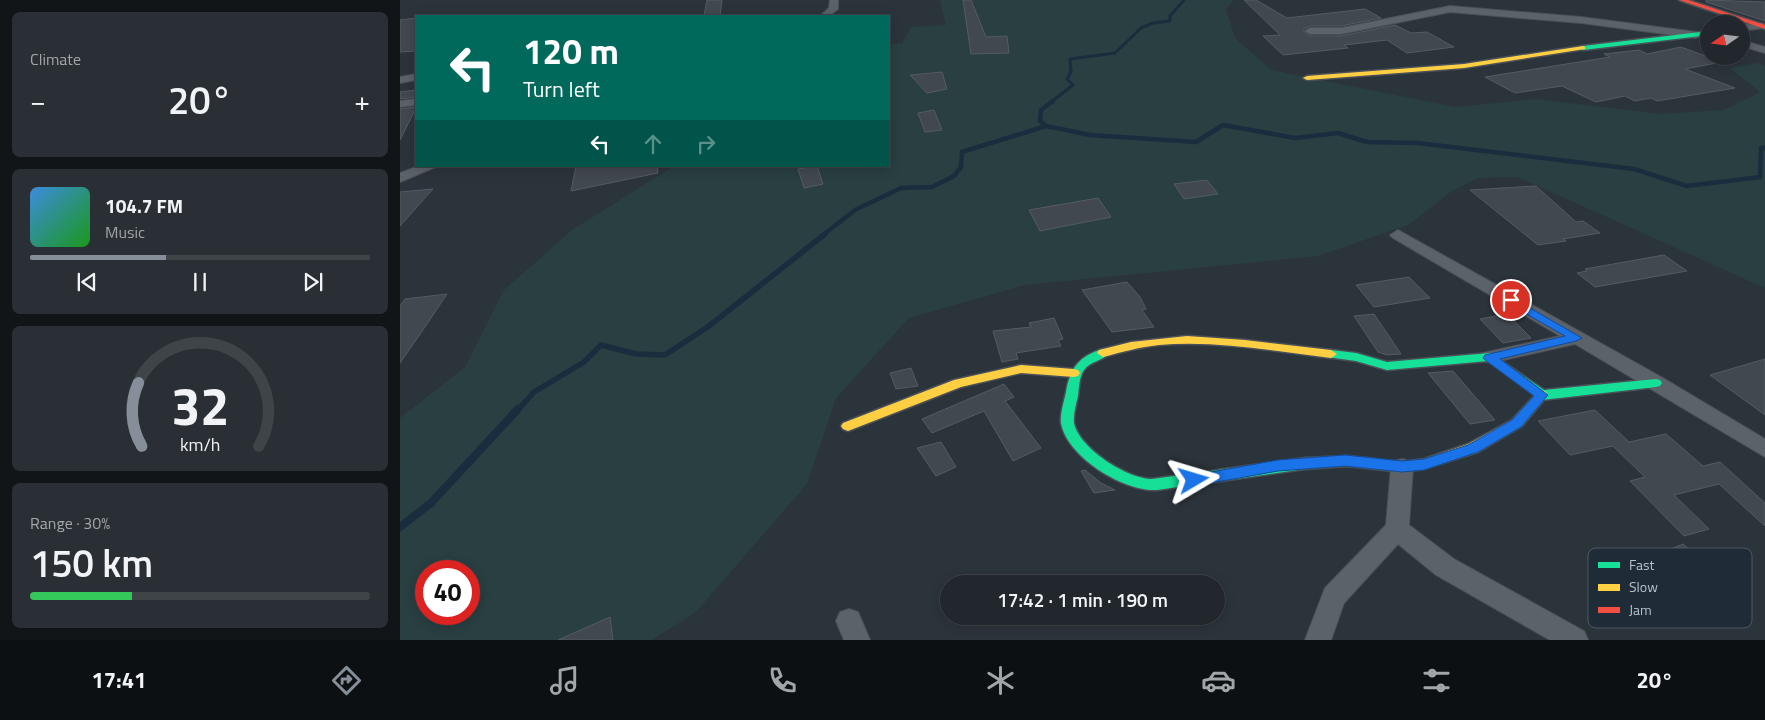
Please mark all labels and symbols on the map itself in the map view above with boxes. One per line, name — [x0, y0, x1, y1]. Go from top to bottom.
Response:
north arrow — [1700, 15, 1750, 65]
pin — [1490, 279, 1532, 321]
position arrow — [1167, 453, 1219, 505]
legend — [1588, 548, 1752, 628]
text: Fast — [1629, 554, 1654, 575]
speed limit sign: 40 — [415, 560, 480, 625]
text: Slow — [1629, 576, 1658, 597]
text: Jam — [1629, 599, 1652, 620]

